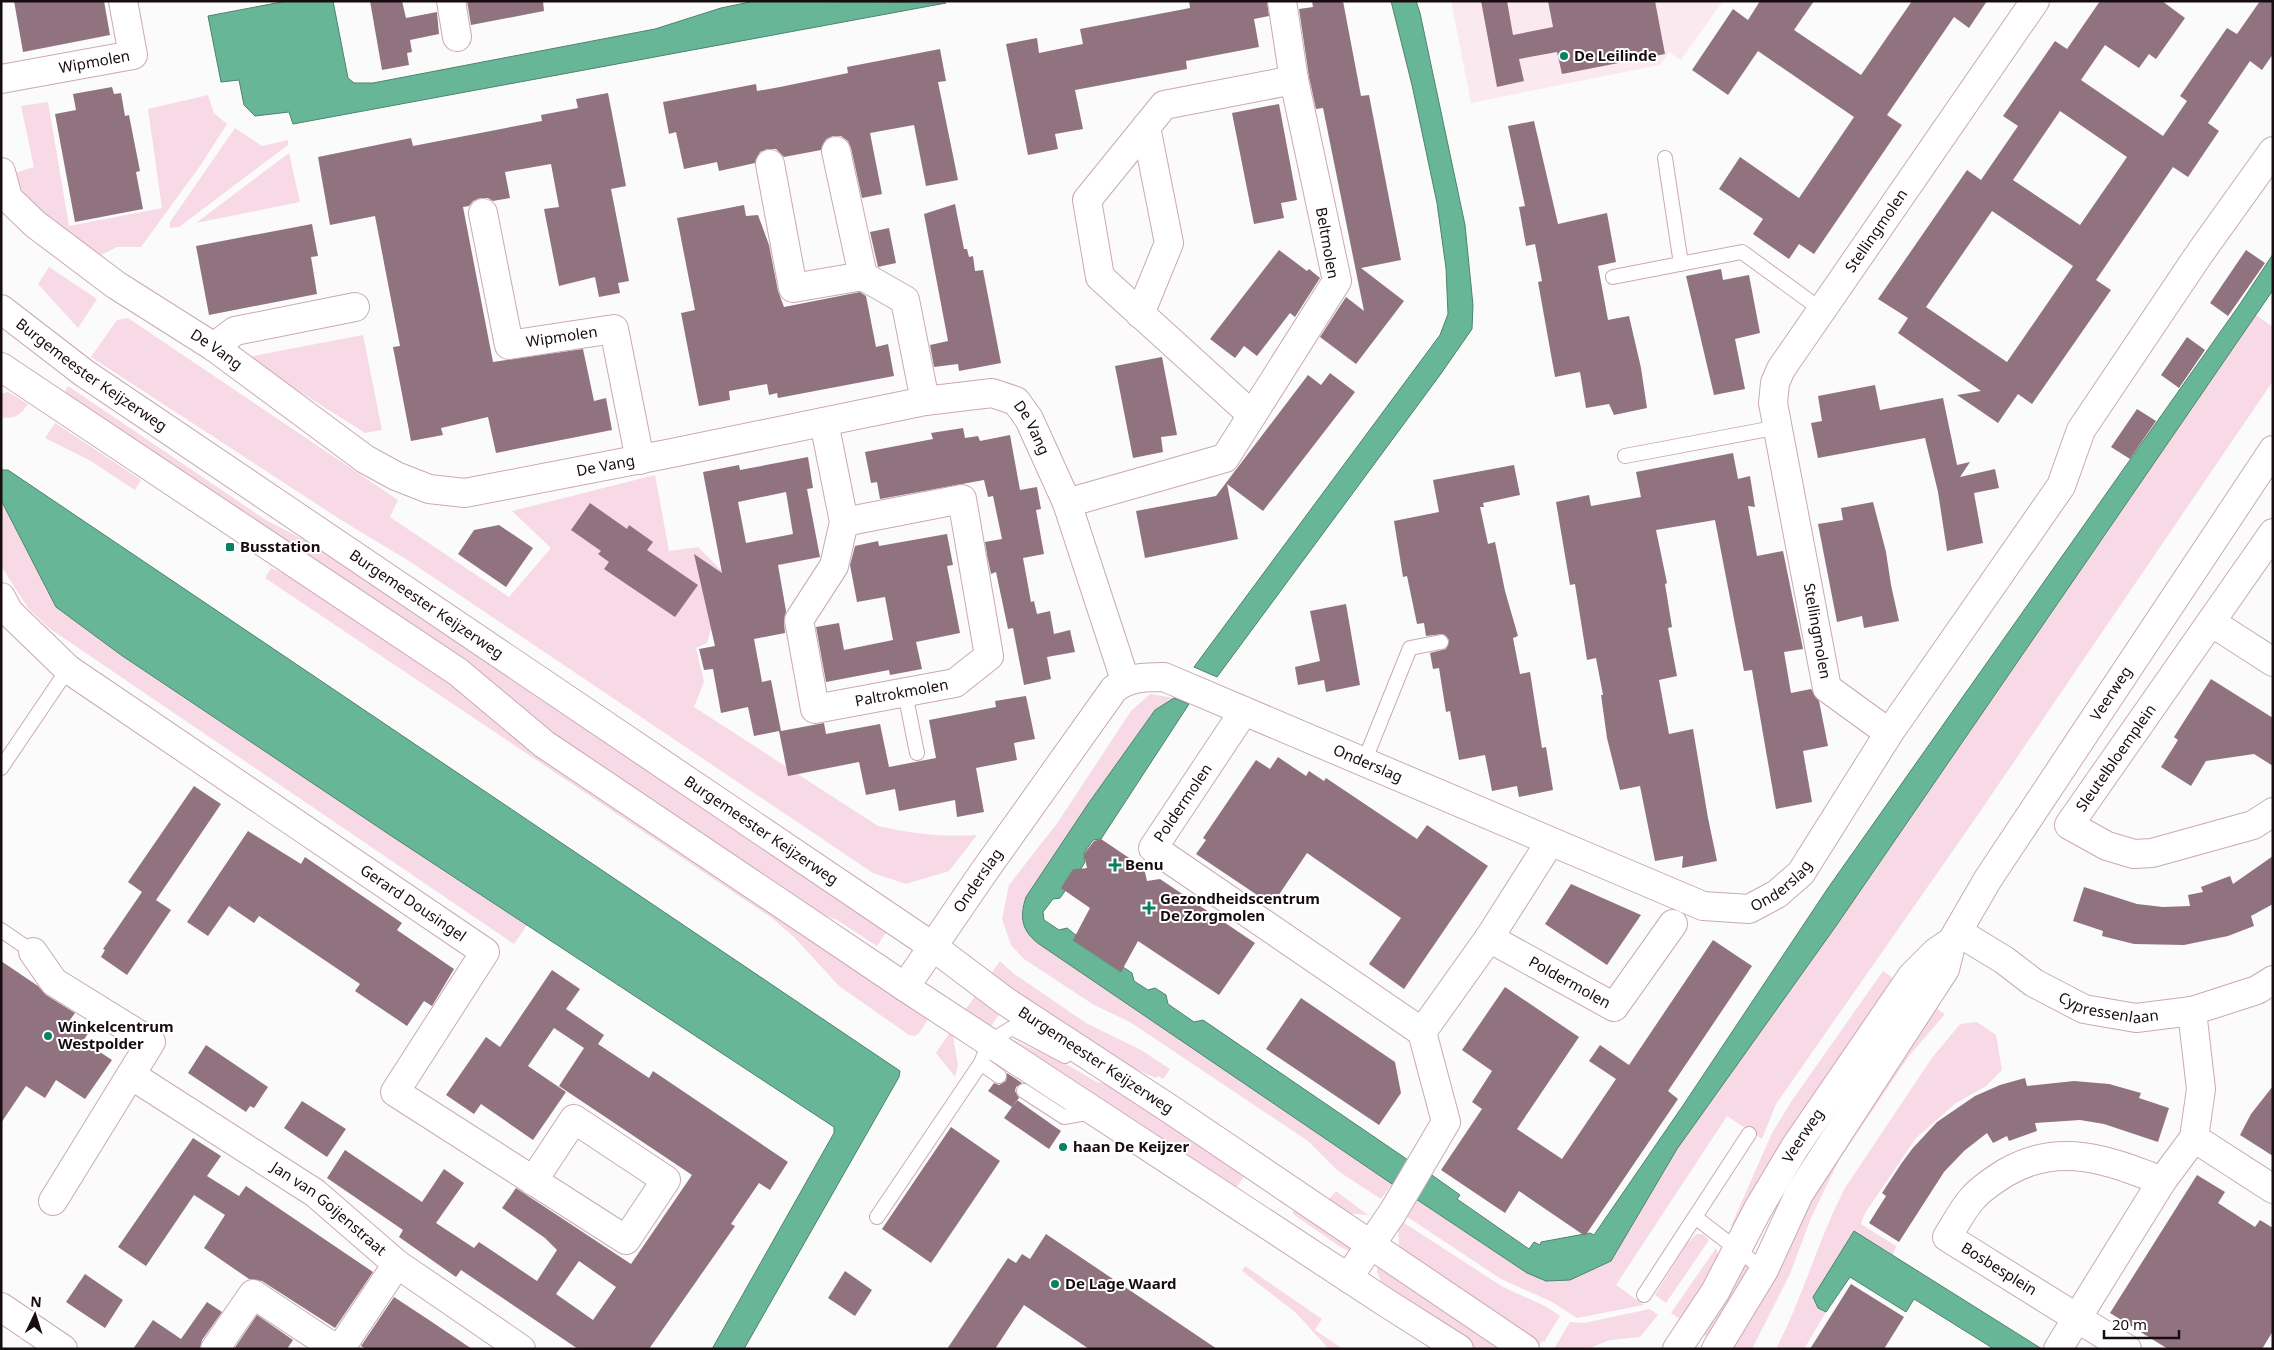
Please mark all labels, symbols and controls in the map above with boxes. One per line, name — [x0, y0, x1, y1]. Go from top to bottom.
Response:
street label: Wipmolen — [57, 45, 131, 77]
place label: De Leilinde — [1574, 45, 1657, 65]
marker: De Leilinde — [1558, 50, 1570, 62]
street label: Stellingmolen — [1840, 185, 1911, 276]
street label: Beltmolen — [1312, 206, 1344, 280]
street label: Burgemeester Keijzerweg — [12, 313, 171, 435]
street label: Wipmolen — [525, 321, 599, 351]
street label: De Vang — [187, 324, 247, 374]
street label: De Vang — [1010, 396, 1055, 458]
street label: De Vang — [575, 449, 636, 480]
place label: Busstation — [240, 536, 320, 556]
marker: Busstation — [224, 541, 236, 553]
street label: Burgemeester Keijzerweg — [346, 544, 508, 663]
street label: Stellingmolen — [1800, 581, 1836, 680]
street label: Veerweg — [2085, 662, 2136, 724]
street label: Paltrokmolen — [853, 673, 950, 710]
street label: Sleutelbloemplein — [2071, 700, 2160, 815]
street label: Onderslag — [1330, 739, 1406, 786]
street label: Poldermolen — [1149, 759, 1216, 846]
street label: Burgemeester Keijzerweg — [681, 771, 843, 889]
street label: Onderslag — [948, 844, 1006, 916]
place label: Benu — [1125, 854, 1163, 874]
street label: Onderslag — [1746, 856, 1815, 916]
street label: Gerard Dousingel — [357, 859, 470, 945]
marker: Benu — [1109, 859, 1121, 871]
place label: Gezondheidscentrum De Zorgmolen — [1160, 888, 1320, 925]
marker: Gezondheidscentrum De Zorgmolen — [1142, 901, 1156, 915]
street label: Poldermolen — [1526, 951, 1615, 1012]
street label: Cypressenlaan — [2055, 987, 2160, 1027]
street label: Burgemeester Keijzerweg — [1015, 1001, 1178, 1118]
place label: Winkelcentrum Westpolder — [58, 1016, 174, 1053]
marker: Winkelcentrum Westpolder — [42, 1030, 54, 1042]
street label: Veerweg — [1777, 1104, 1828, 1166]
place label: haan De Keijzer — [1073, 1136, 1189, 1156]
marker: haan De Keijzer — [1057, 1141, 1069, 1153]
street label: Jan van Goijenstraat — [266, 1156, 391, 1260]
street label: Bosbesplein — [1958, 1237, 2041, 1299]
place label: De Lage Waard — [1065, 1273, 1177, 1293]
marker: De Lage Waard — [1049, 1278, 1061, 1290]
north arrow — [10, 1290, 60, 1340]
text: N — [30, 1292, 42, 1311]
scale bar — [2104, 1308, 2179, 1340]
text: 20 m — [2112, 1314, 2147, 1334]

